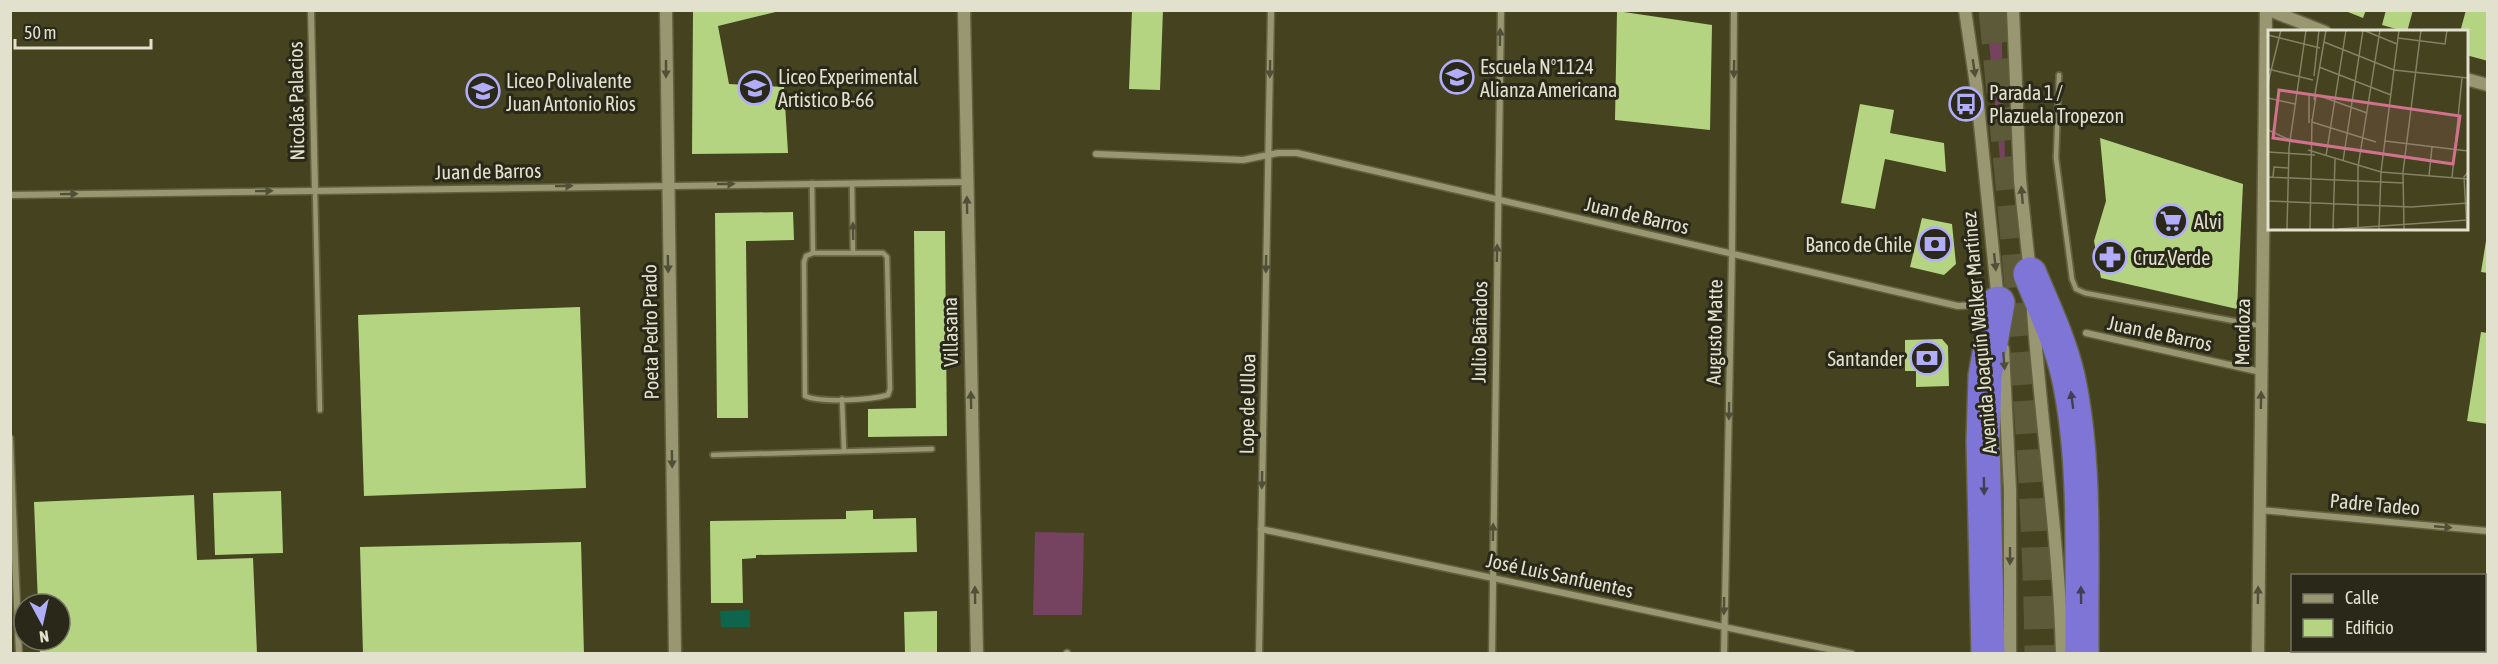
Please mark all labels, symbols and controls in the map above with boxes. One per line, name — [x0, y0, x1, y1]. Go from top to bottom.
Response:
scale bar — [15, 12, 152, 50]
text: 50 m — [24, 22, 56, 43]
one-way arrow — [1495, 28, 1505, 47]
inset map — [2268, 30, 2468, 230]
street label: Nicolás Palacios — [283, 41, 309, 161]
place label: Escuela N°1124 Alianza Americana — [1480, 55, 1617, 101]
one-way arrow — [661, 59, 671, 78]
one-way arrow — [1265, 59, 1275, 78]
school or university icon: Escuela N°1124 Alianza Americana — [1439, 59, 1475, 95]
one-way arrow — [1729, 59, 1739, 78]
one-way arrow — [1969, 59, 1978, 78]
place label: Liceo Experimental Artistico B-66 — [778, 65, 919, 111]
place label: Liceo Polivalente Juan Antonio Rios — [506, 69, 636, 115]
school or university icon: Liceo Experimental Artistico B-66 — [737, 70, 773, 106]
school or university icon: Liceo Polivalente Juan Antonio Rios — [465, 73, 501, 109]
place label: Parada 1 / Plazuela Tropezon — [1989, 81, 2124, 127]
bus stop icon: Parada 1 / Plazuela Tropezon — [1948, 86, 1984, 122]
street label: Juan de Barros — [435, 159, 541, 183]
one-way arrow — [716, 179, 735, 189]
one-way arrow — [554, 181, 573, 191]
one-way arrow — [254, 186, 273, 196]
one-way arrow — [2017, 186, 2027, 205]
one-way arrow — [59, 189, 78, 199]
street label: Juan de Barros — [1583, 192, 1691, 238]
one-way arrow — [962, 196, 972, 215]
supermarket icon: Alvi — [2153, 203, 2189, 239]
place label: Alvi — [2194, 210, 2222, 233]
street label: Avenida Joaquín Walker Martínez — [1957, 211, 2001, 455]
one-way arrow — [848, 221, 858, 240]
bank icon: Banco de Chile — [1917, 226, 1953, 262]
place label: Banco de Chile — [1805, 233, 1912, 256]
pharmacy icon: Cruz Verde — [2092, 239, 2128, 275]
one-way arrow — [1492, 244, 1502, 263]
place label: Cruz Verde — [2133, 246, 2210, 269]
one-way arrow — [1990, 253, 2000, 272]
one-way arrow — [664, 254, 673, 273]
one-way arrow — [1261, 254, 1271, 273]
street label: Poeta Pedro Prado — [637, 264, 663, 400]
street label: Augusto Matte — [1702, 279, 1726, 385]
street label: Julio Bañados — [1467, 281, 1491, 383]
street label: Villasana — [938, 297, 962, 367]
street label: Mendoza — [2230, 298, 2254, 366]
street label: Juan de Barros — [2106, 311, 2214, 355]
bank icon: Santander — [1909, 340, 1945, 376]
place label: Santander — [1827, 347, 1905, 370]
one-way arrow — [1999, 351, 2009, 370]
street label: Lope de Ulloa — [1235, 353, 1259, 455]
one-way arrow — [966, 391, 976, 410]
one-way arrow — [2067, 391, 2077, 410]
one-way arrow — [2256, 391, 2266, 410]
one-way arrow — [1724, 401, 1733, 420]
one-way arrow — [667, 449, 677, 468]
one-way arrow — [1257, 470, 1267, 489]
one-way arrow — [1979, 476, 1989, 495]
street label: Padre Tadeo — [2329, 489, 2421, 519]
one-way arrow — [2434, 522, 2453, 531]
one-way arrow — [1488, 523, 1498, 542]
one-way arrow — [2005, 546, 2015, 565]
street label: José Luis Sanfuentes — [1484, 548, 1636, 602]
legend — [2291, 574, 2486, 652]
one-way arrow — [971, 586, 980, 605]
one-way arrow — [2076, 586, 2086, 605]
one-way arrow — [2254, 586, 2263, 605]
text: Calle — [2345, 587, 2379, 608]
north arrow — [12, 592, 72, 652]
one-way arrow — [1720, 596, 1729, 615]
text: Edificio — [2345, 617, 2394, 638]
text: N — [38, 627, 50, 646]

